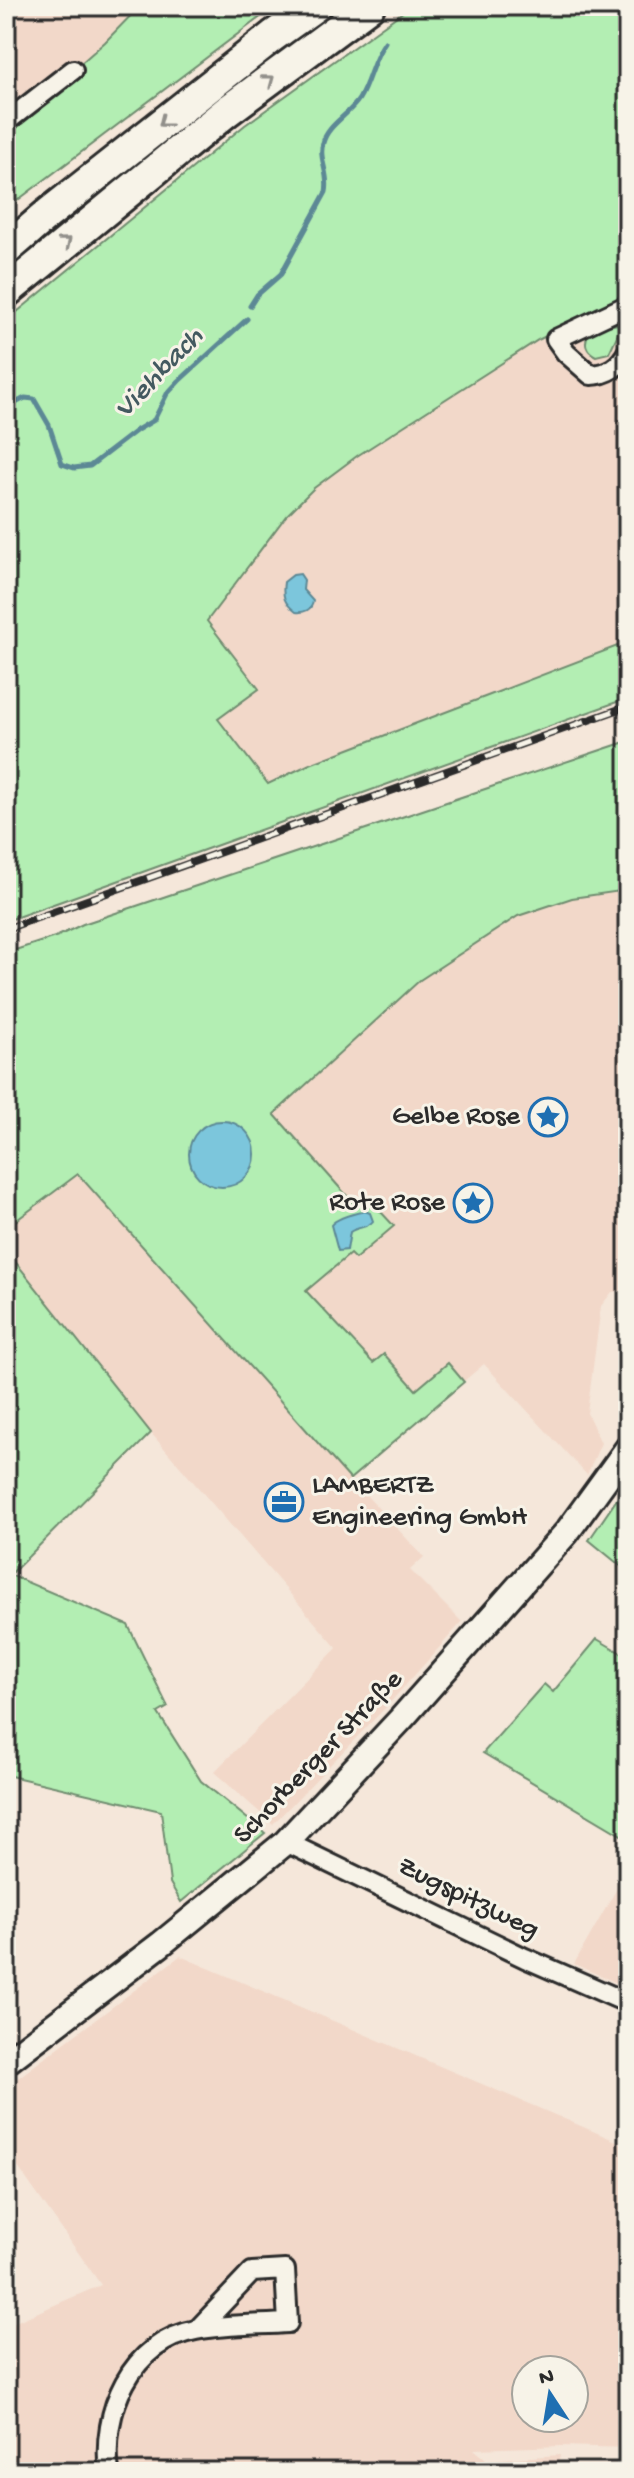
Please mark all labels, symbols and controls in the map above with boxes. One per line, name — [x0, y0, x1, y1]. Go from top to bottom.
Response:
one-way arrow — [261, 75, 275, 90]
one-way arrow — [158, 112, 173, 126]
one-way arrow — [57, 237, 71, 252]
water label: Viehbach — [108, 320, 213, 427]
place icon: Gelbe Rose — [527, 1096, 569, 1138]
place label: Gelbe Rose — [392, 1101, 521, 1134]
place icon: Rote Rose — [452, 1182, 494, 1224]
place label: Rote Rose — [329, 1187, 446, 1220]
place label: LAMBERTZ Engineering GmbH — [312, 1470, 528, 1535]
office icon: LAMBERTZ Engineering GmbH — [263, 1481, 305, 1523]
street label: Schorberger Straße — [227, 1664, 411, 1852]
street label: Zugspitzweg — [392, 1851, 544, 1947]
north arrow — [510, 2354, 590, 2434]
text: N — [537, 2364, 556, 2393]

